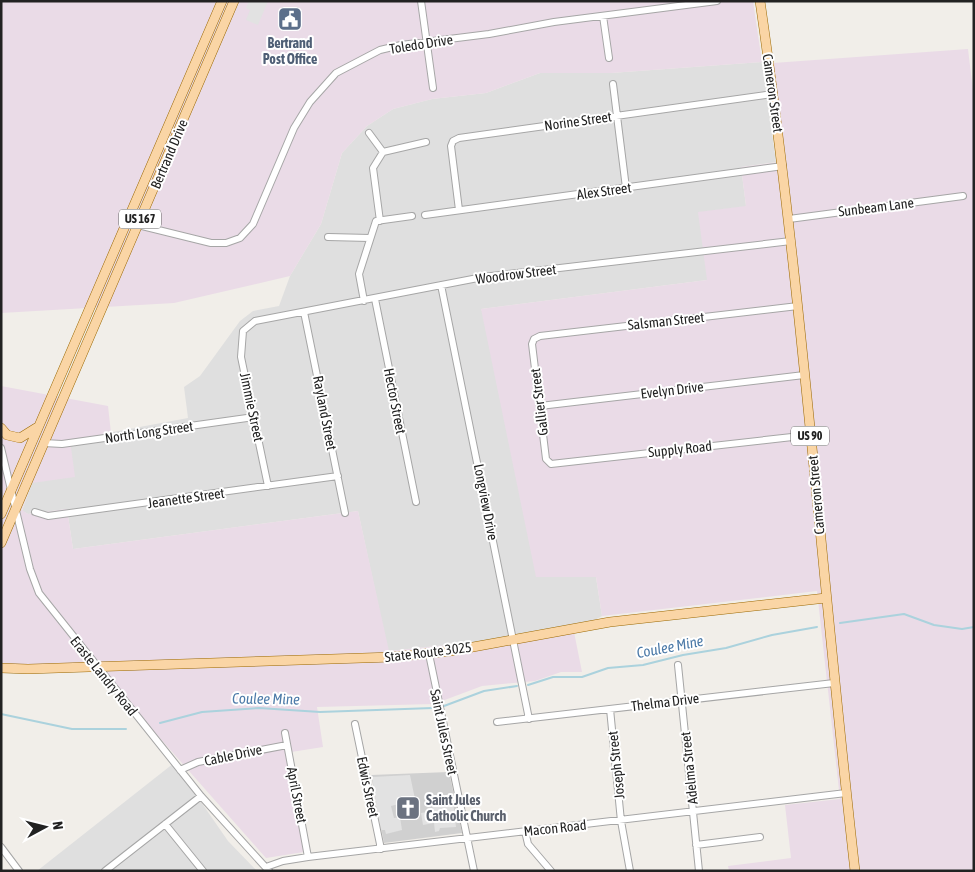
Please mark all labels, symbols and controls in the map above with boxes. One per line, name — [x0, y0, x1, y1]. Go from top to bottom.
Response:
public building icon: Bertrand Post Office — [277, 6, 303, 32]
street label: Toledo Drive — [388, 31, 454, 57]
place label: Bertrand Post Office — [263, 35, 317, 67]
street label: Cameron Street — [760, 53, 786, 133]
street label: Norine Street — [543, 108, 613, 134]
street label: Bertrand Drive — [147, 117, 191, 191]
street label: Alex Street — [576, 179, 632, 203]
street label: Sunbeam Lane — [837, 194, 915, 220]
road number: US 167 — [119, 210, 161, 228]
street label: Woodrow Street — [475, 261, 557, 287]
street label: Salsman Street — [627, 309, 705, 333]
street label: Hector Street — [381, 367, 409, 435]
street label: Gallier Street — [527, 367, 551, 437]
street label: Jimmie Street — [237, 371, 267, 443]
street label: Rayland Street — [310, 374, 340, 452]
street label: Evelyn Drive — [640, 378, 704, 402]
street label: North Long Street — [104, 418, 194, 446]
road number: US 90 — [791, 426, 829, 446]
street label: Supply Road — [647, 438, 713, 460]
street label: Cameron Street — [805, 455, 827, 535]
street label: Longview Drive — [471, 462, 501, 542]
street label: Jeanette Street — [147, 485, 225, 511]
water label: Coulee Mine — [635, 632, 705, 661]
street label: Eraste Landry Road — [67, 633, 141, 719]
street label: State Route 3025 — [384, 639, 472, 665]
street label: Saint Jules Street — [427, 688, 461, 776]
water label: Coulee Mine — [232, 689, 300, 708]
street label: Thelma Drive — [630, 690, 700, 714]
street label: Joseph Street — [604, 730, 628, 800]
street label: Adelma Street — [677, 731, 701, 805]
street label: Cable Drive — [203, 741, 263, 769]
street label: Edwis Street — [354, 755, 382, 819]
street label: April Street — [284, 765, 310, 825]
place label: Saint Jules Catholic Church — [426, 792, 506, 824]
church icon: Saint Jules Catholic Church — [395, 795, 421, 821]
north arrow — [20, 802, 70, 852]
street label: Macon Road — [523, 817, 587, 839]
text: N — [49, 820, 66, 830]

